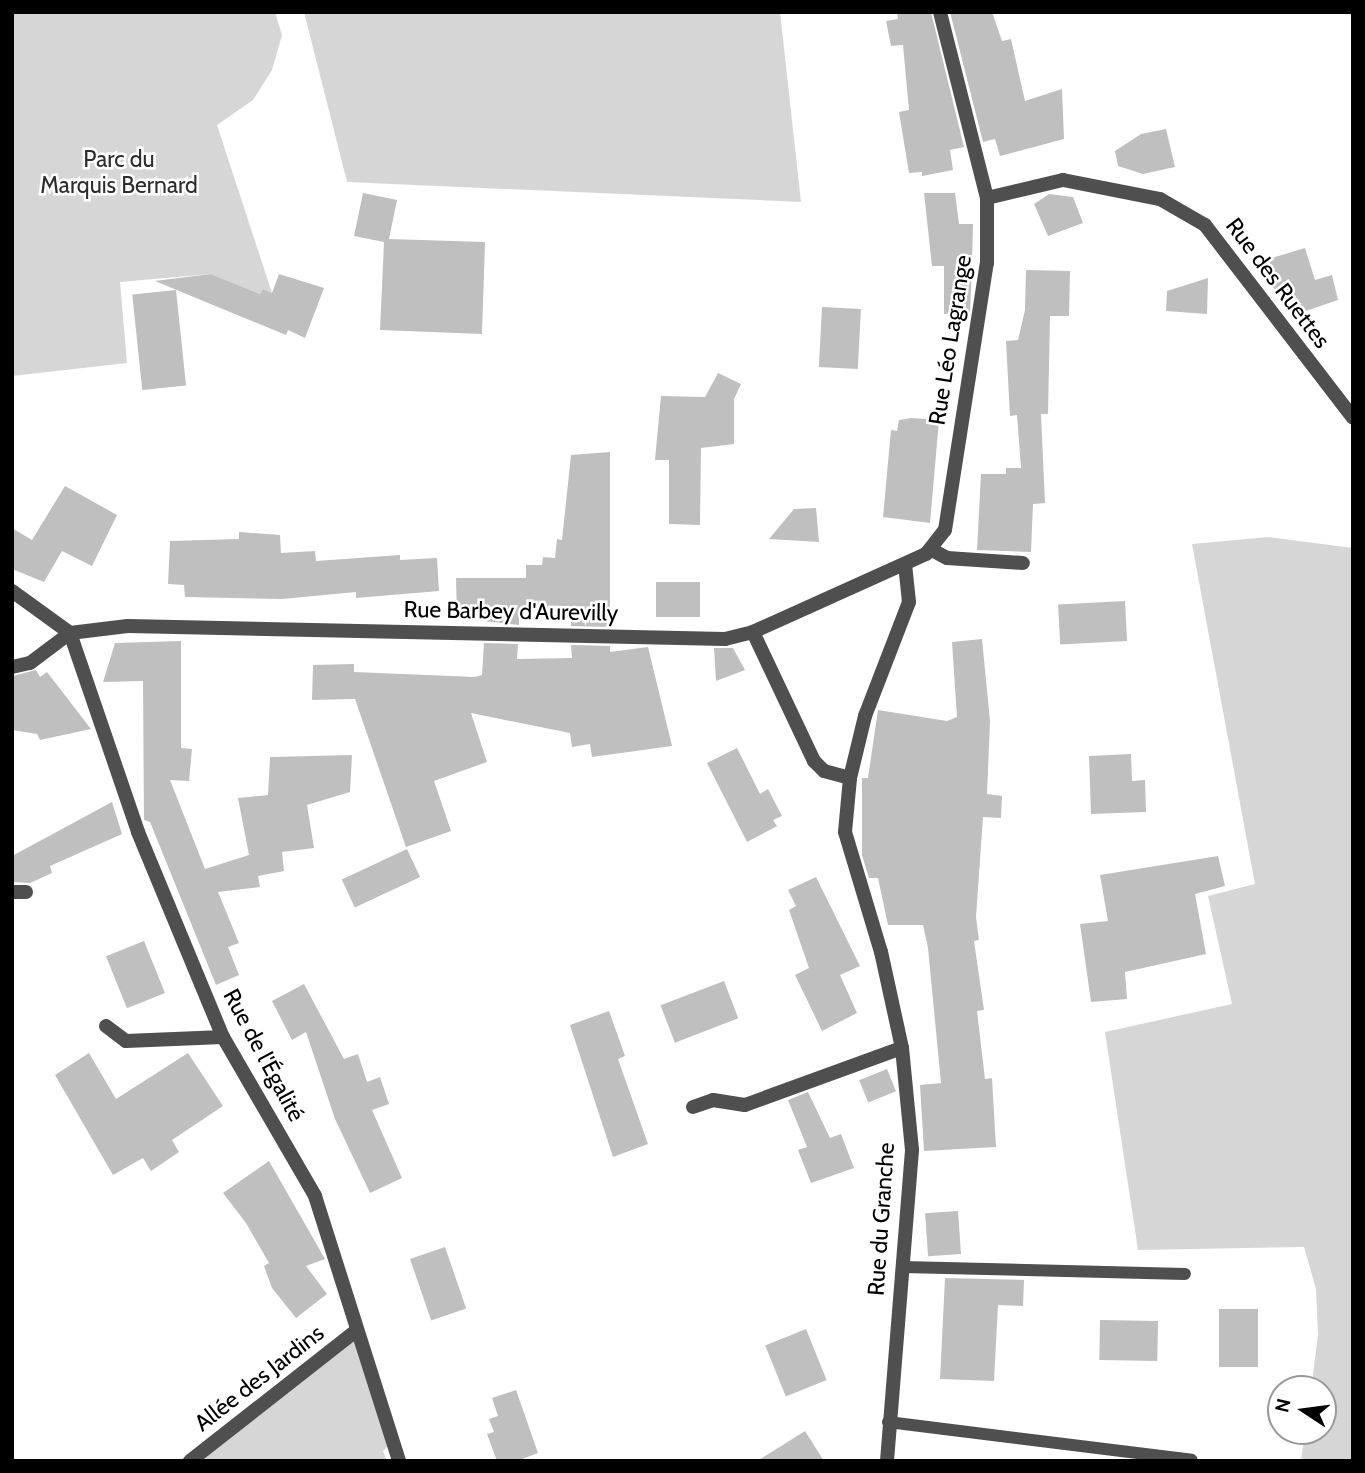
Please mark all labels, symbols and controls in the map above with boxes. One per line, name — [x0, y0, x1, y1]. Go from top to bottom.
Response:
park label: Parc du Marquis Bernard — [40, 145, 198, 199]
street label: Rue des Ruettes — [1220, 212, 1336, 354]
street label: Rue Léo Lagrange — [923, 253, 977, 427]
street label: Rue Barbey d'Aurevilly — [403, 595, 619, 627]
street label: Rue de l'Égalité — [218, 984, 310, 1126]
street label: Rue du Granche — [862, 1141, 900, 1297]
street label: Allée des Jardins — [189, 1319, 329, 1437]
north arrow — [1267, 1375, 1337, 1445]
text: N — [1270, 1396, 1296, 1415]

